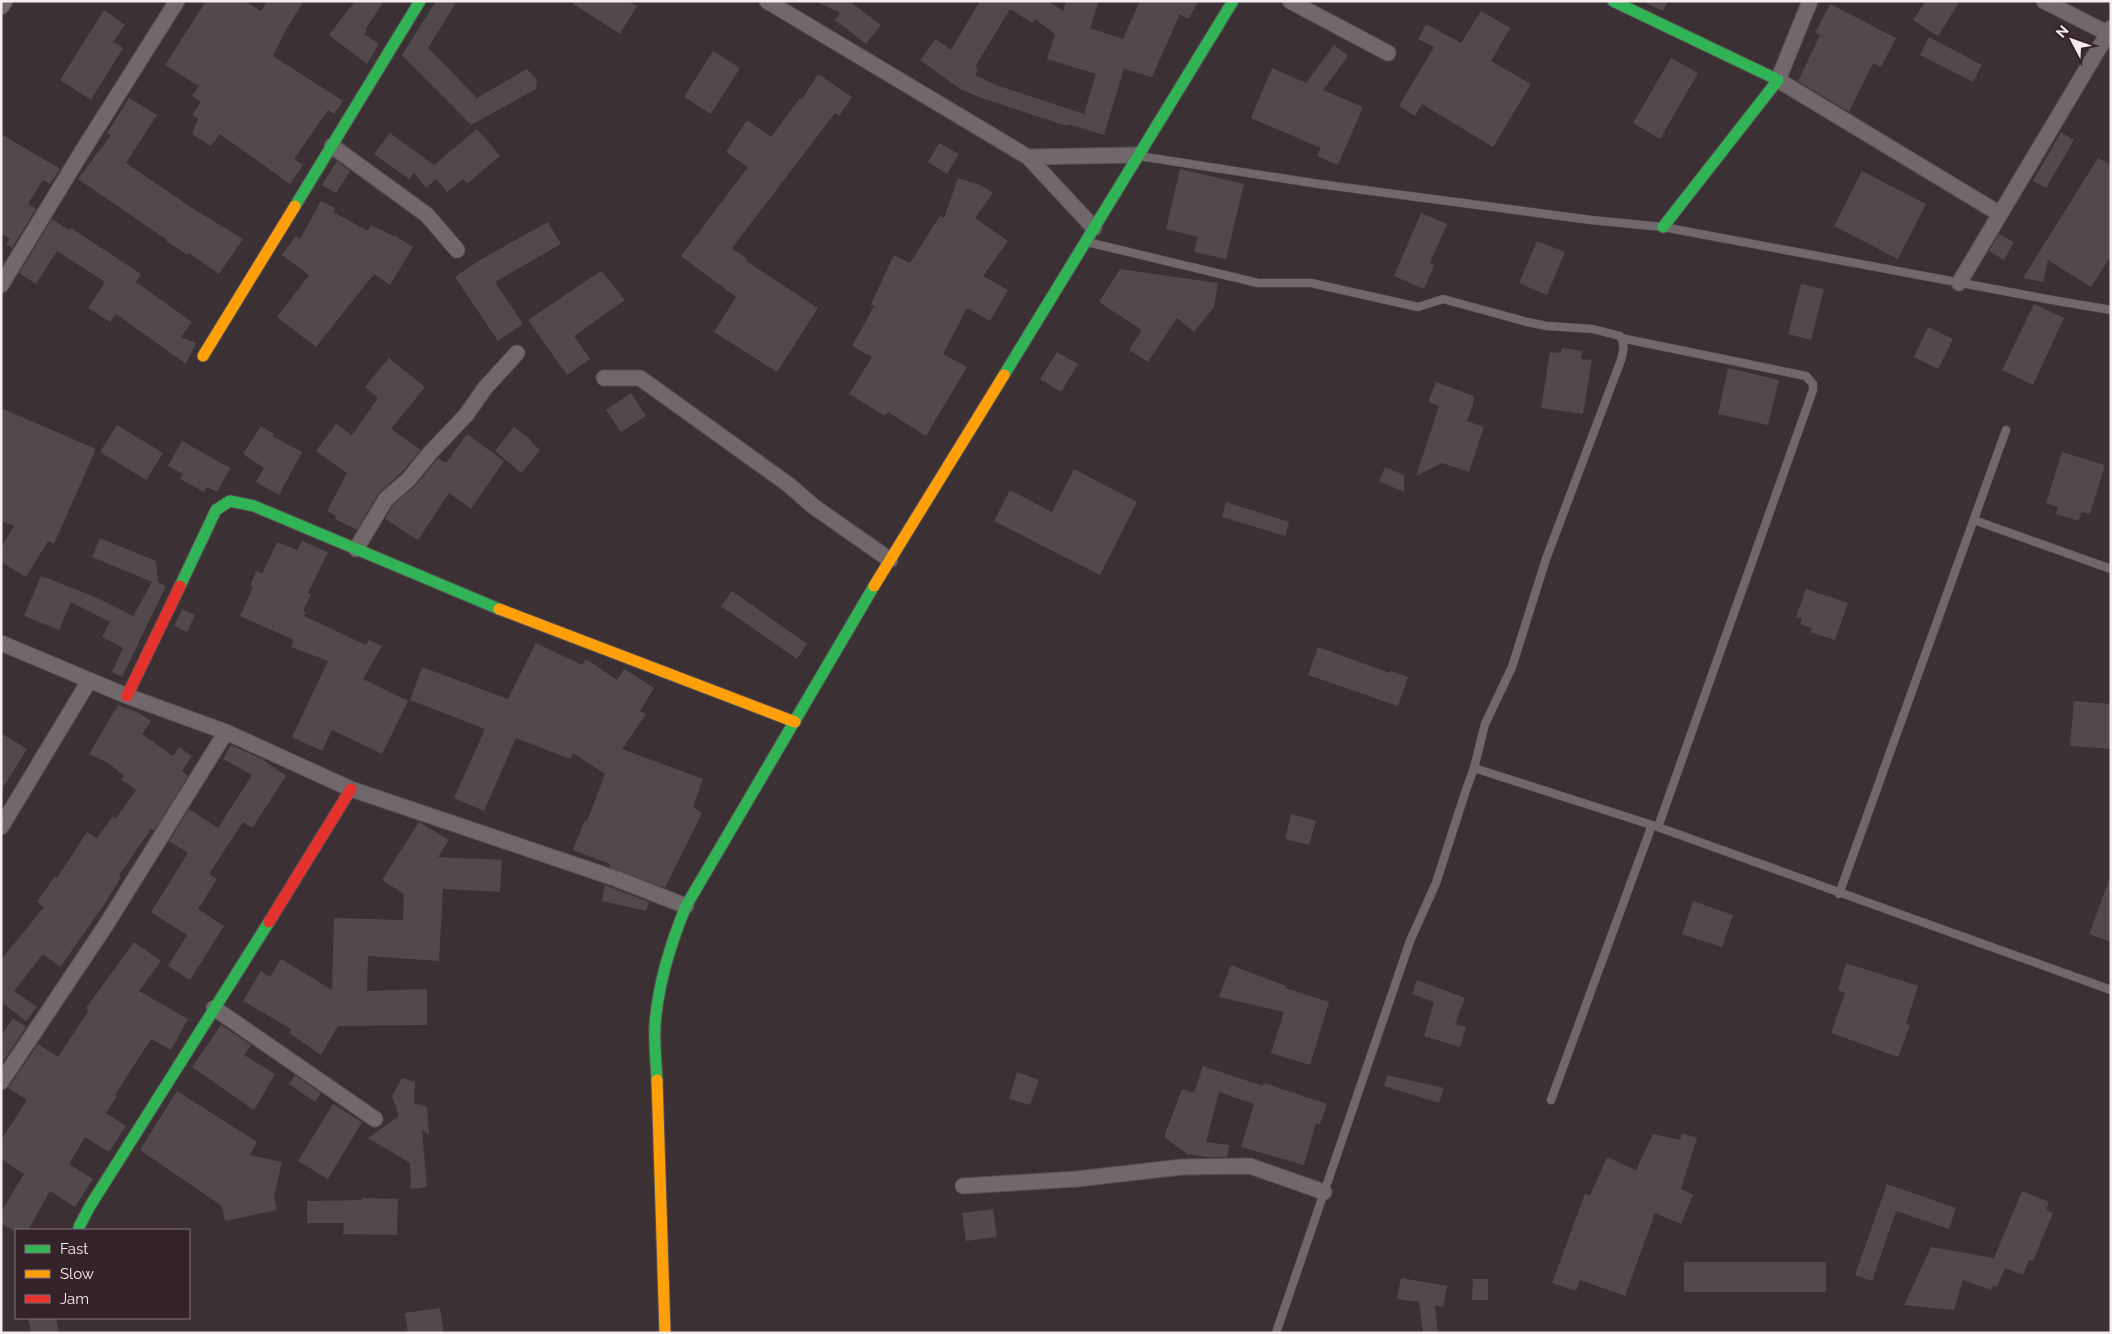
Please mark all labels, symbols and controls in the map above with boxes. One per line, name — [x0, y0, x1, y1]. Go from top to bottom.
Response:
north arrow — [2047, 15, 2097, 65]
text: N — [2053, 22, 2072, 41]
legend — [15, 1229, 190, 1319]
text: Fast — [60, 1240, 88, 1258]
text: Slow — [60, 1265, 94, 1283]
text: Jam — [60, 1290, 89, 1308]

